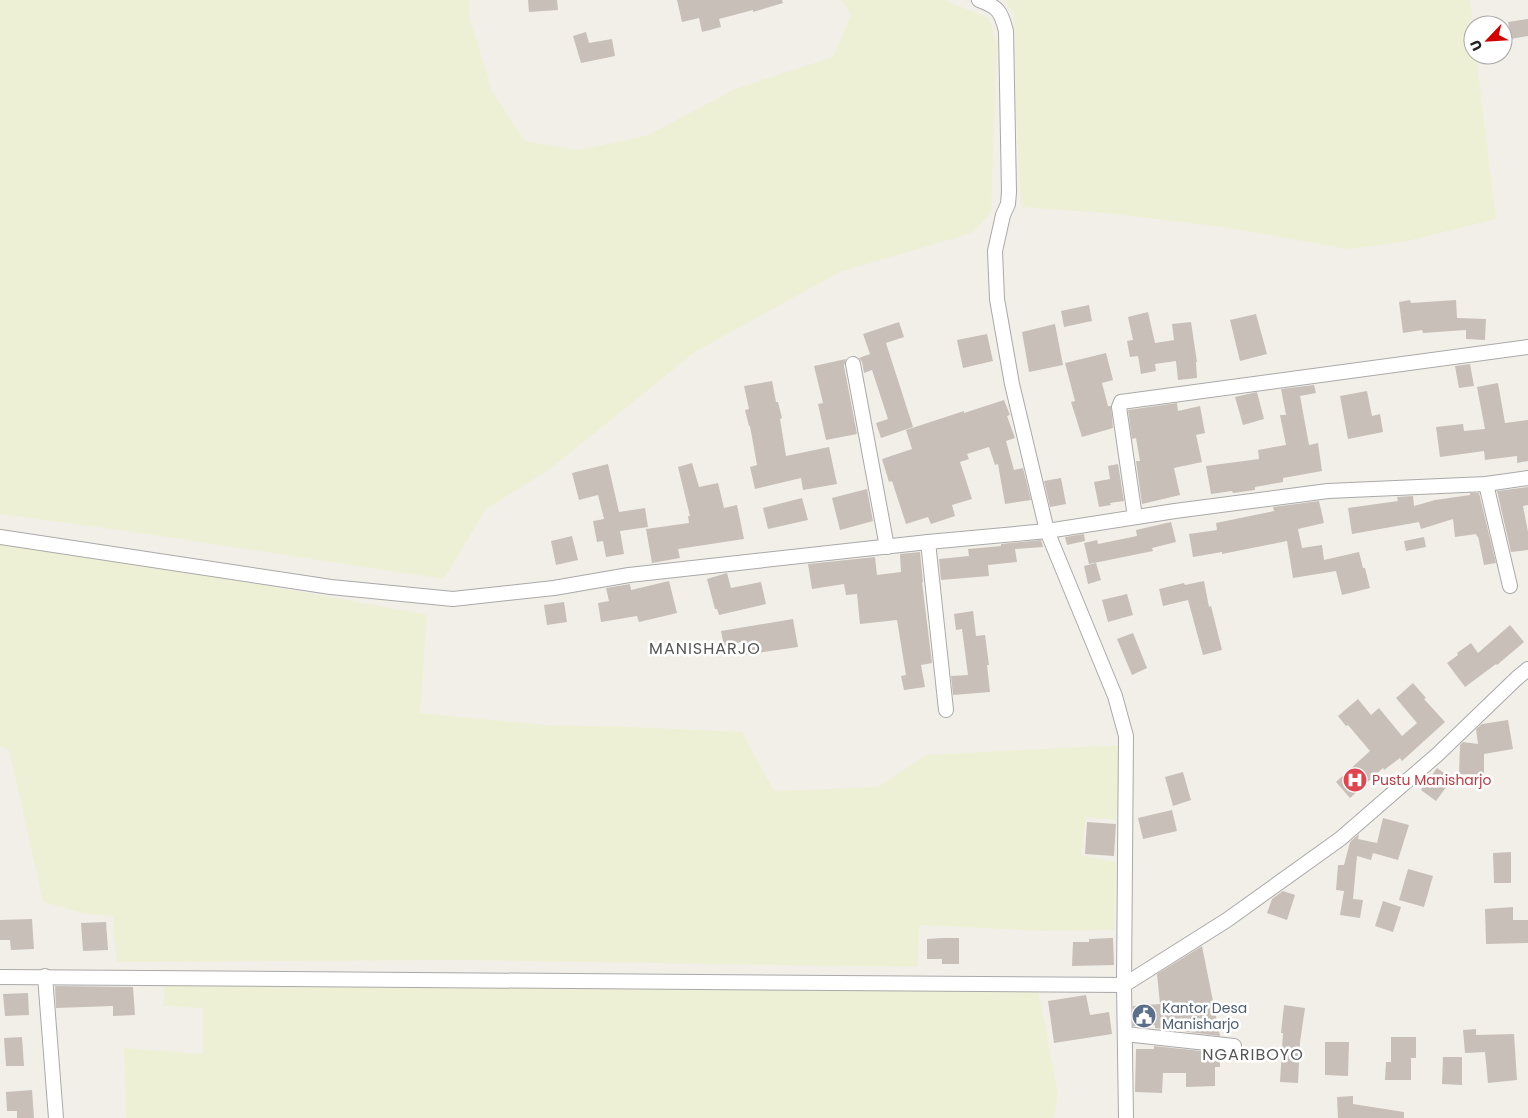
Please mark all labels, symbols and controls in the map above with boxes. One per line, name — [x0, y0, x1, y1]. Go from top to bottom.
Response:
north arrow — [1463, 15, 1513, 65]
text: U — [1465, 37, 1487, 54]
district label: MANISHARJO — [649, 637, 761, 660]
hospital icon: Pustu Manisharjo — [1342, 767, 1368, 793]
place label: Pustu Manisharjo — [1372, 770, 1492, 790]
place label: Kantor Desa Manisharjo — [1162, 998, 1247, 1034]
public building icon: Kantor Desa Manisharjo — [1131, 1003, 1157, 1029]
district label: NGARIBOYO — [1202, 1043, 1304, 1066]

